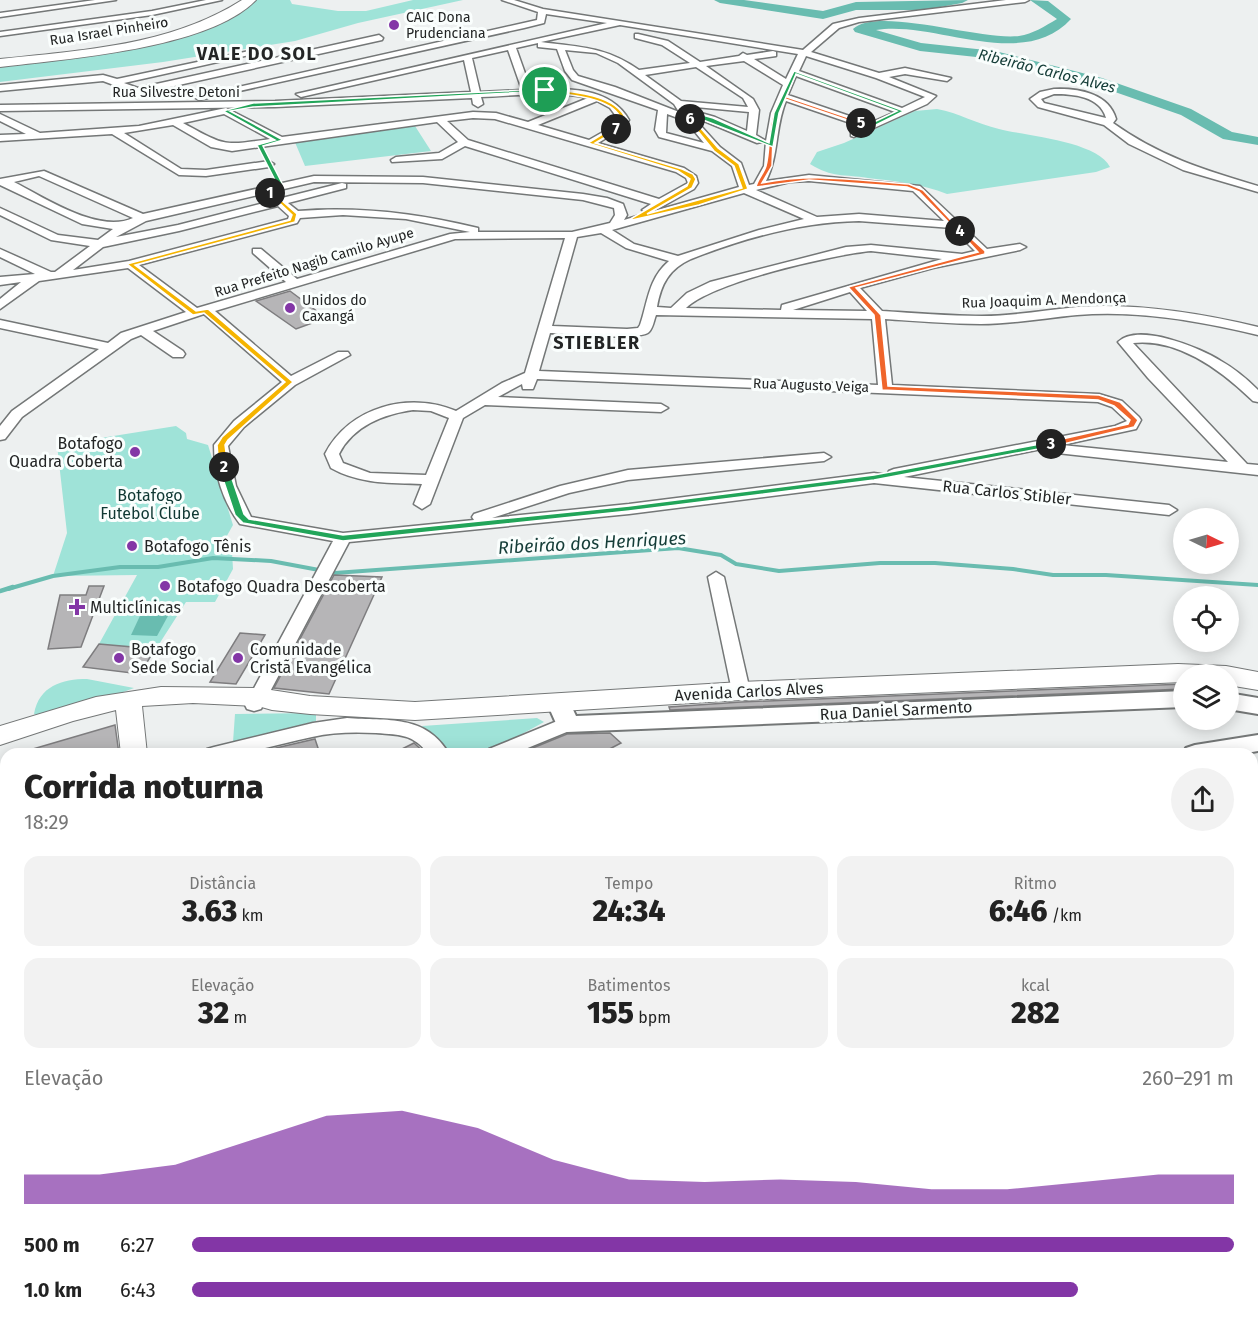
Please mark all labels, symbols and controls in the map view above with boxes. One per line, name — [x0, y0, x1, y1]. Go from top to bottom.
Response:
place label: CAIC Dona Prudenciana — [406, 9, 486, 42]
street label: Rua Israel Pinheiro — [49, 14, 170, 49]
marker: CAIC Dona Prudenciana — [387, 18, 401, 32]
district label: VALE DO SOL — [196, 43, 317, 65]
water label: Ribeirão Carlos Alves — [977, 45, 1118, 97]
pin — [519, 64, 570, 115]
icon: arrive — [528, 73, 561, 106]
street label: Rua Silvestre Detoni — [112, 84, 240, 101]
pin: 6 — [675, 104, 705, 134]
pin: 5 — [846, 108, 876, 138]
text: 6 — [685, 109, 695, 128]
text: 5 — [857, 113, 865, 132]
pin: 7 — [601, 114, 631, 144]
text: 7 — [612, 119, 620, 138]
pin: 1 — [255, 178, 285, 208]
text: 1 — [266, 183, 274, 202]
pin: 4 — [945, 216, 975, 246]
text: 4 — [955, 221, 965, 240]
street label: Rua Prefeito Nagib Camilo Ayupe — [212, 224, 416, 301]
street label: Rua Joaquim A. Mendonça — [961, 289, 1127, 312]
place label: Unidos do Caxangá — [302, 292, 367, 325]
marker: Unidos do Caxangá — [283, 301, 297, 315]
district label: STIEBLER — [553, 332, 641, 354]
street label: Rua Augusto Veiga — [753, 375, 869, 396]
pin: 3 — [1036, 429, 1066, 459]
place label: Botafogo Quadra Coberta — [9, 434, 123, 471]
text: 3 — [1047, 434, 1055, 453]
marker: Botafogo Quadra Coberta — [128, 445, 142, 459]
pin: 2 — [209, 452, 239, 482]
text: 2 — [220, 457, 228, 476]
street label: Rua Carlos Stibler — [942, 476, 1073, 509]
park label: Botafogo Futebol Clube — [100, 486, 200, 523]
north arrow — [1173, 508, 1239, 574]
map controls — [1173, 508, 1239, 730]
water label: Ribeirão dos Henriques — [497, 527, 687, 559]
place label: Botafogo Tênis — [144, 537, 251, 556]
marker: Botafogo Tênis — [125, 539, 139, 553]
place label: Botafogo Quadra Descoberta — [177, 577, 386, 596]
marker: Botafogo Quadra Descoberta — [158, 579, 172, 593]
button: locate — [1173, 586, 1239, 652]
marker: Multiclínicas — [68, 598, 86, 616]
place label: Multiclínicas — [90, 598, 181, 617]
place label: Botafogo Sede Social — [131, 640, 215, 677]
place label: Comunidade Cristã Evangélica — [250, 640, 372, 677]
marker: Botafogo Sede Social — [112, 651, 126, 665]
marker: Comunidade Cristã Evangélica — [231, 651, 245, 665]
button: layers — [1173, 664, 1239, 730]
street label: Avenida Carlos Alves — [674, 678, 824, 705]
street label: Rua Daniel Sarmento — [819, 697, 973, 724]
text: Corrida noturna — [24, 767, 264, 807]
button: share — [1171, 768, 1234, 831]
text: 18:29 — [24, 810, 69, 834]
text: Distância — [189, 874, 256, 893]
text: Tempo — [605, 874, 653, 893]
text: Ritmo — [1014, 874, 1057, 893]
text: 3.63 — [182, 893, 237, 929]
text: 24:34 — [593, 893, 665, 929]
text: 6:46 — [989, 893, 1047, 929]
text: km — [237, 906, 263, 925]
text: /km — [1047, 906, 1082, 925]
text: Elevação — [191, 976, 254, 995]
text: Batimentos — [588, 976, 670, 995]
text: kcal — [1021, 976, 1050, 995]
text: 32 — [198, 995, 229, 1031]
text: 155 — [587, 995, 634, 1031]
text: 282 — [1011, 995, 1060, 1031]
text: m — [229, 1008, 247, 1027]
text: bpm — [634, 1008, 671, 1027]
text: Elevação — [24, 1066, 103, 1090]
text: 260–291 m — [1142, 1066, 1234, 1090]
text: 500 m — [24, 1233, 80, 1257]
text: 6:27 — [120, 1233, 154, 1257]
text: 1.0 km — [24, 1278, 82, 1302]
text: 6:43 — [120, 1278, 156, 1302]

